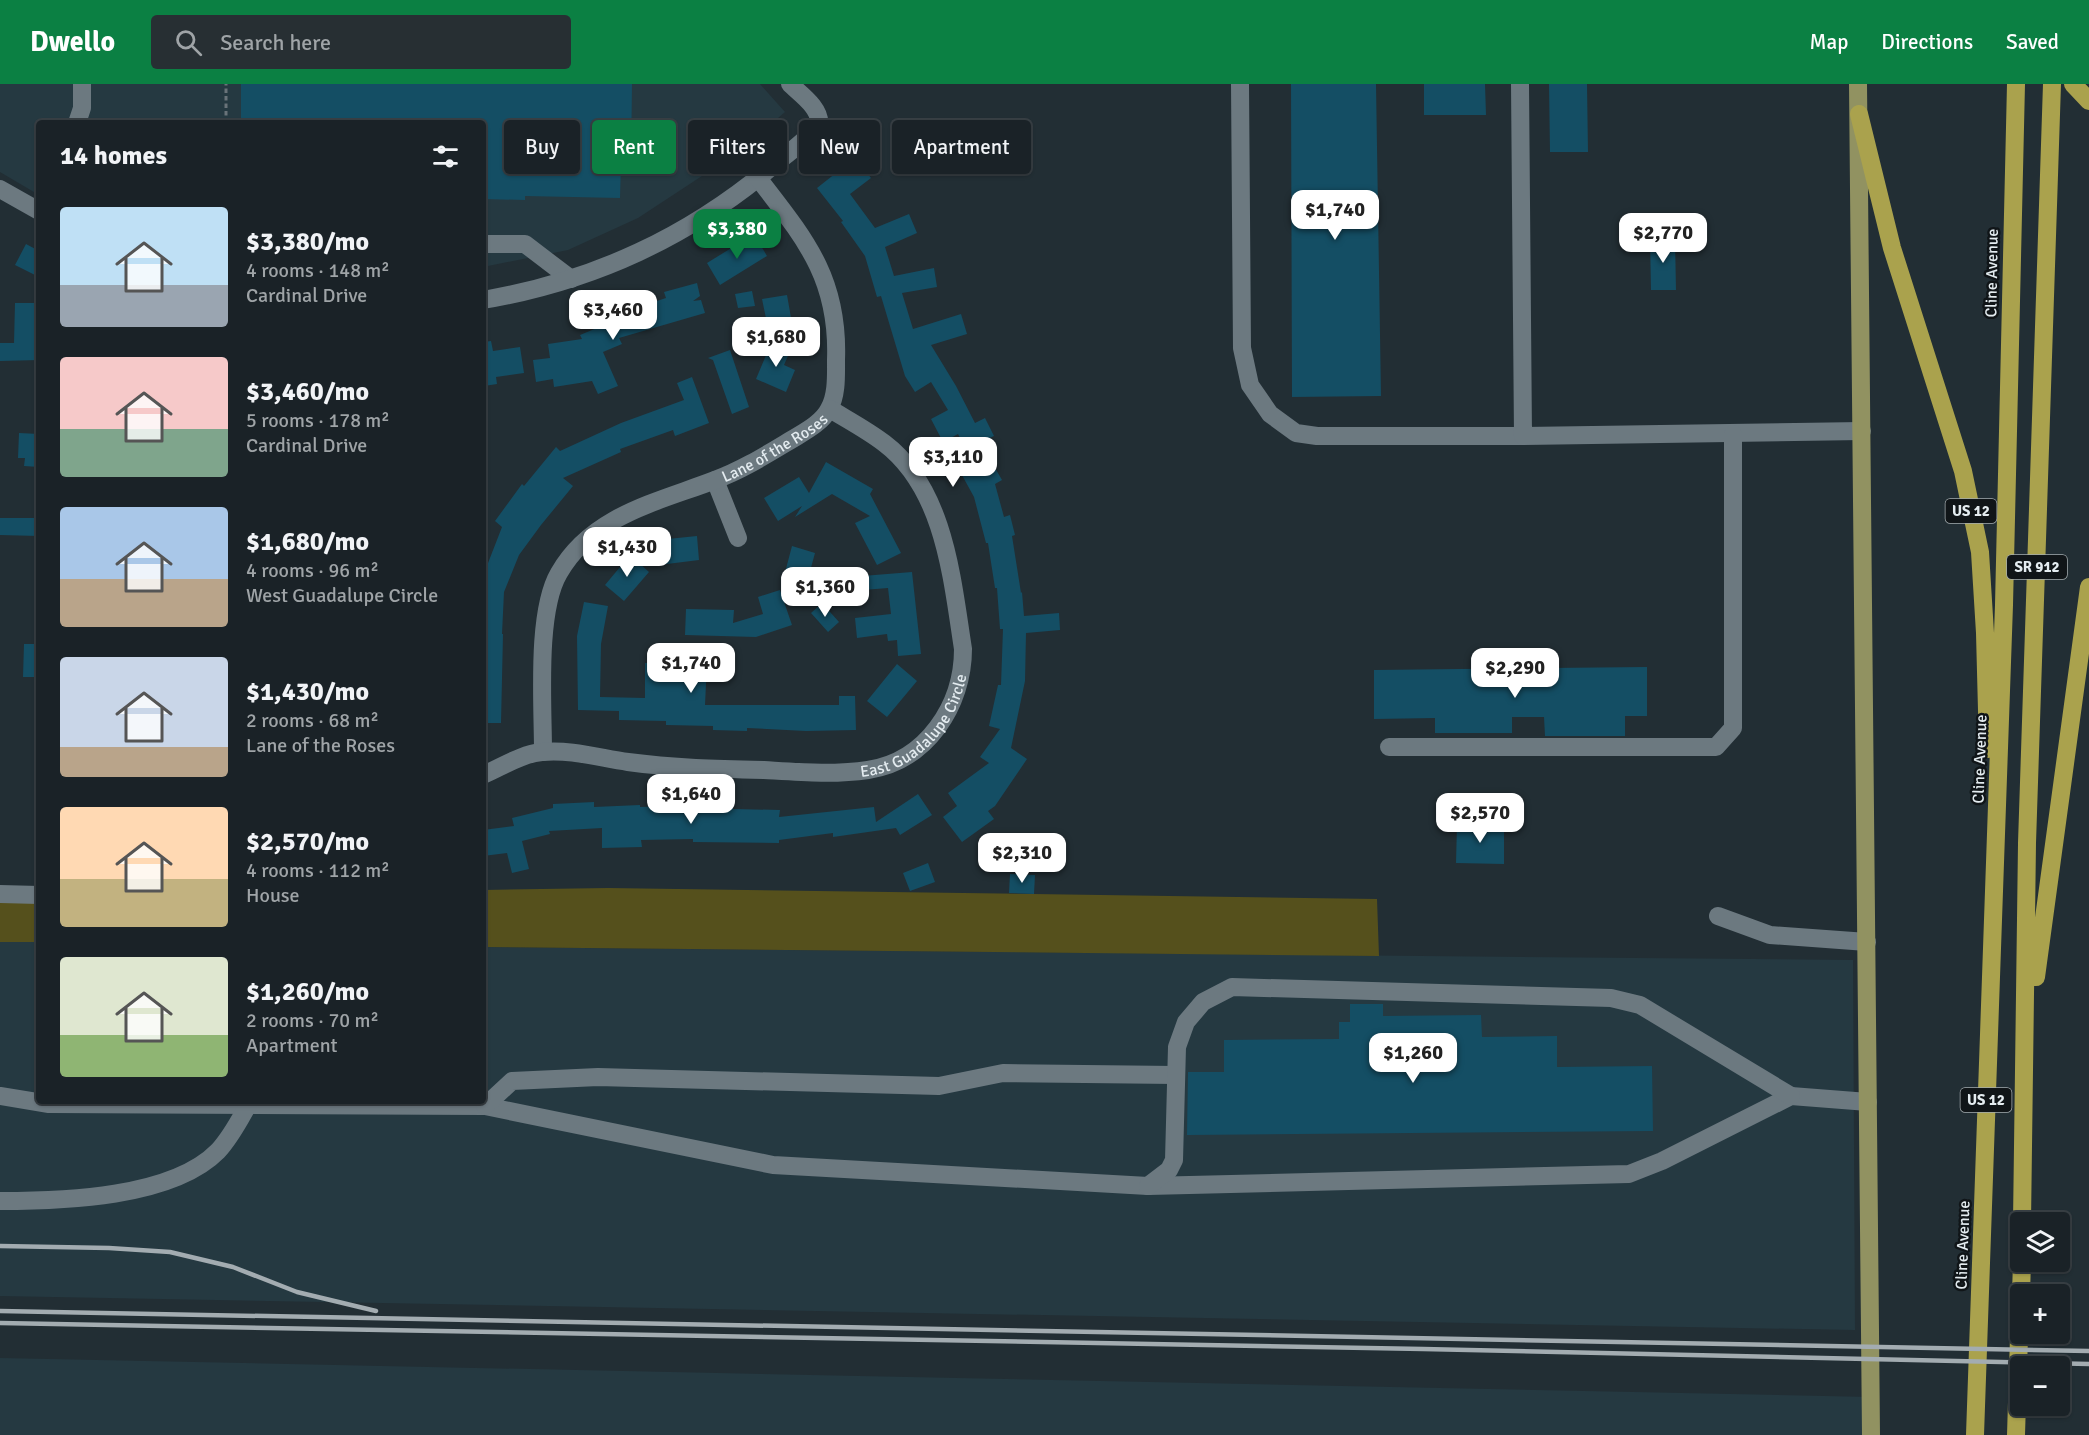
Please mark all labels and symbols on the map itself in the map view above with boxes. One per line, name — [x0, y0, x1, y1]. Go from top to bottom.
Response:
pin: $1,740 — [1286, 190, 1384, 241]
pin: $3,380 — [688, 209, 786, 260]
pin: $2,770 — [1614, 213, 1712, 264]
street label: Cline Avenue — [1981, 228, 2003, 318]
pin: $3,460 — [564, 290, 662, 341]
pin: $1,680 — [727, 317, 825, 368]
street label: Lane of the Roses — [719, 410, 832, 487]
pin: $3,110 — [904, 437, 1002, 488]
road number: US 12 — [1946, 499, 1996, 523]
pin: $1,430 — [578, 527, 676, 578]
road number: SR 912 — [2007, 555, 2067, 579]
pin: $1,360 — [776, 567, 874, 618]
pin: $1,740 — [642, 643, 740, 694]
pin: $2,290 — [1466, 648, 1564, 699]
street label: East Guadalupe Circle — [859, 672, 971, 782]
street label: Cline Avenue — [1968, 714, 1992, 804]
pin: $1,640 — [642, 774, 740, 825]
pin: $2,570 — [1431, 793, 1529, 844]
pin: $2,310 — [973, 833, 1071, 884]
pin: $1,260 — [1364, 1033, 1462, 1084]
road number: US 12 — [1960, 1088, 2012, 1112]
street label: Cline Avenue — [1951, 1200, 1975, 1290]

